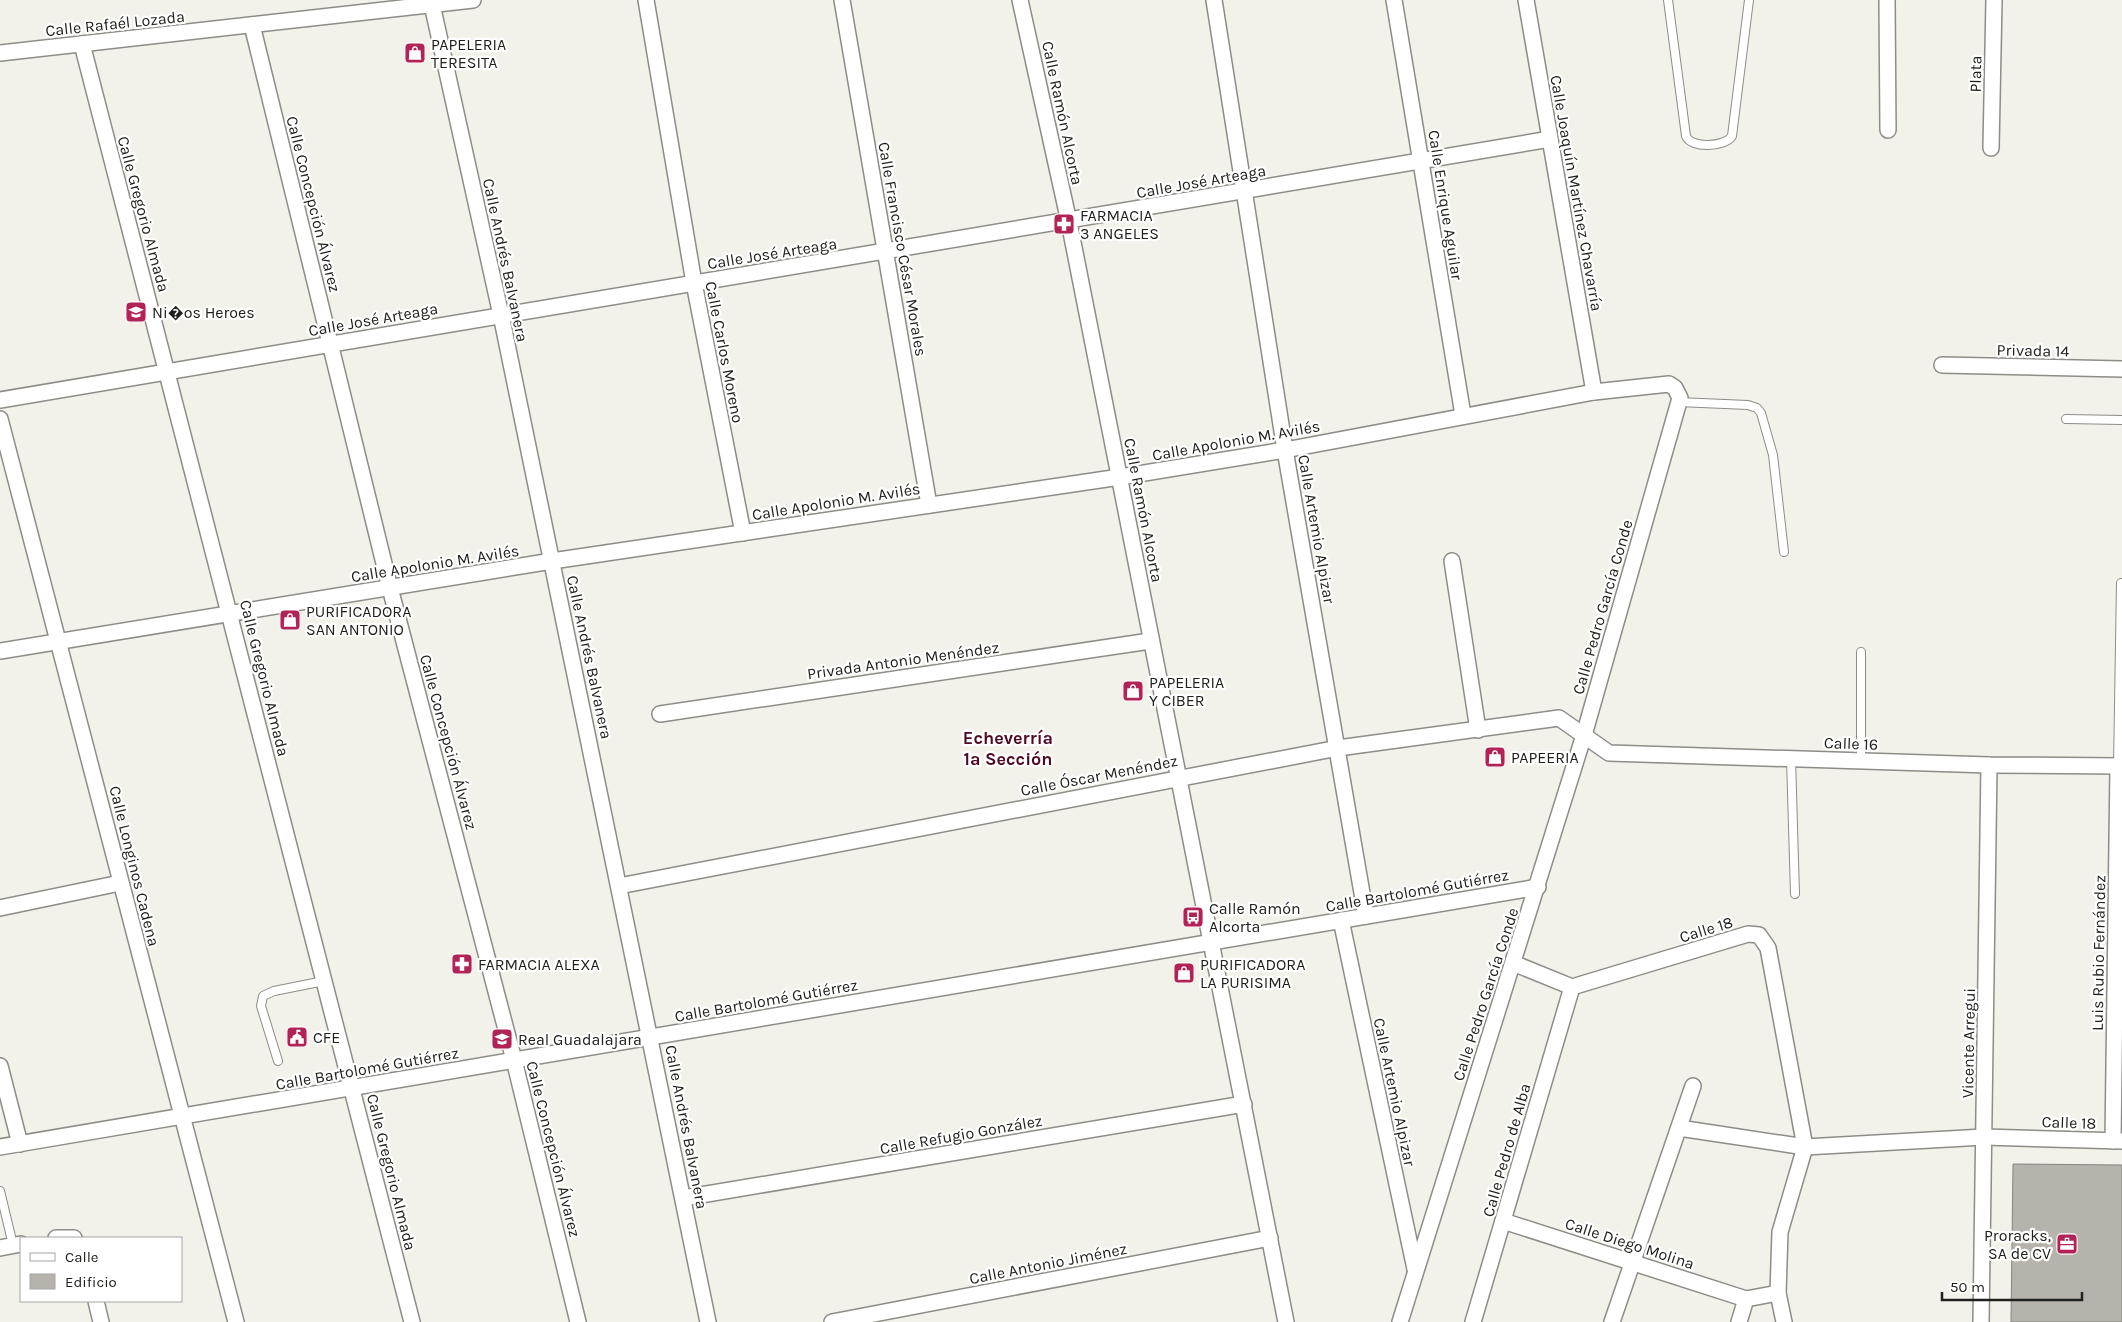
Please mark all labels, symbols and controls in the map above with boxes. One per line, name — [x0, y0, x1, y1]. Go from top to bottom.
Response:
street label: Calle Rafaél Lozada — [44, 7, 186, 40]
place label: PAPELERIA TERESITA — [431, 35, 506, 72]
street label: Calle Ramón Alcorta — [1038, 39, 1087, 187]
shop icon: PAPELERIA TERESITA — [403, 41, 427, 65]
street label: Plata — [1966, 55, 1985, 93]
street label: Calle Joaquín Martínez Chavarría — [1546, 74, 1607, 313]
street label: Calle Concepción Álvarez — [282, 114, 345, 294]
street label: Calle Enrique Aguilar — [1424, 129, 1467, 282]
street label: Calle Gregorio Almada — [114, 134, 173, 294]
street label: Calle Francisco César Morales — [874, 140, 931, 358]
street label: Calle José Arteaga — [1135, 161, 1267, 202]
street label: Calle Andrés Balvanera — [479, 177, 532, 344]
place label: FARMACIA 3 ANGELES — [1080, 206, 1159, 243]
pharmacy icon: FARMACIA 3 ANGELES — [1052, 212, 1076, 236]
street label: Calle José Arteaga — [706, 234, 838, 273]
street label: Calle Carlos Moreno — [701, 280, 748, 425]
street label: Calle José Arteaga — [307, 299, 439, 340]
school or university icon: Ni�os Heroes — [124, 300, 148, 324]
place label: Ni�os Heroes — [152, 303, 255, 322]
street label: Privada 14 — [1997, 340, 2069, 361]
street label: Calle Apolonio M. Avilés — [1151, 416, 1321, 465]
street label: Calle Ramón Alcorta — [1120, 436, 1167, 584]
street label: Calle Artemio Alpizar — [1294, 453, 1339, 605]
street label: Calle Apolonio M. Avilés — [751, 479, 922, 524]
street label: Calle Pedro García Conde — [1568, 518, 1637, 697]
street label: Calle Apolonio M. Avilés — [350, 541, 521, 586]
street label: Calle Andrés Balvanera — [563, 574, 616, 741]
street label: Calle Gregorio Almada — [236, 598, 293, 758]
place label: PURIFICADORA SAN ANTONIO — [306, 602, 411, 639]
shop icon: PURIFICADORA SAN ANTONIO — [278, 608, 302, 632]
street label: Privada Antonio Menéndez — [806, 638, 1000, 683]
street label: Calle Concepción Álvarez — [416, 652, 481, 832]
place label: PAPELERIA Y CIBER — [1149, 673, 1224, 710]
shop icon: PAPELERIA Y CIBER — [1121, 679, 1145, 703]
district label: Echeverría 1a Sección — [963, 727, 1053, 770]
street label: Calle 16 — [1824, 733, 1878, 754]
shop icon: PAPEERIA — [1483, 745, 1507, 769]
place label: PAPEERIA — [1511, 748, 1579, 767]
street label: Calle Óscar Menéndez — [1019, 751, 1179, 800]
street label: Calle Longinos Cadena — [105, 784, 164, 948]
street label: Calle Bartolomé Gutiérrez — [1324, 865, 1510, 916]
street label: Luis Rubio Fernández — [2088, 875, 2109, 1031]
place label: Calle Ramón Alcorta — [1209, 899, 1301, 936]
bus stop icon: Calle Ramón Alcorta — [1181, 905, 1205, 929]
street label: Calle Pedro García Conde — [1448, 905, 1522, 1083]
street label: Calle 18 — [1677, 912, 1735, 947]
pharmacy icon: FARMACIA ALEXA — [450, 952, 474, 976]
place label: FARMACIA ALEXA — [478, 955, 600, 974]
place label: PURIFICADORA LA PURISIMA — [1200, 955, 1305, 992]
shop icon: PURIFICADORA LA PURISIMA — [1172, 961, 1196, 985]
street label: Calle Bartolomé Gutiérrez — [673, 975, 859, 1026]
street label: Vicente Arregui — [1958, 988, 1979, 1098]
street label: Calle Artemio Alpizar — [1370, 1016, 1420, 1168]
public building icon: CFE — [285, 1025, 309, 1049]
school or university icon: Real Guadalajara — [490, 1027, 514, 1051]
place label: CFE — [313, 1028, 340, 1047]
place label: Real Guadalajara — [518, 1030, 642, 1049]
street label: Calle Bartolomé Gutiérrez — [274, 1043, 460, 1094]
street label: Calle Andrés Balvanera — [661, 1043, 712, 1211]
street label: Calle Concepción Álvarez — [522, 1059, 585, 1239]
street label: Calle Pedro de Alba — [1478, 1081, 1535, 1219]
street label: Calle Gregorio Almada — [363, 1092, 420, 1252]
street label: Calle Refugio González — [878, 1111, 1044, 1158]
street label: Calle 18 — [2041, 1112, 2097, 1133]
street label: Calle Diego Molina — [1563, 1214, 1697, 1273]
place label: Proracks, SA de CV — [1984, 1226, 2051, 1263]
office icon: Proracks, SA de CV — [2055, 1232, 2079, 1256]
legend — [20, 1237, 182, 1302]
street label: Calle Antonio Jiménez — [968, 1239, 1128, 1288]
text: Calle — [65, 1248, 99, 1266]
scale bar — [1942, 1270, 2082, 1302]
text: Edificio — [65, 1273, 117, 1291]
text: 50 m — [1950, 1278, 1985, 1296]

